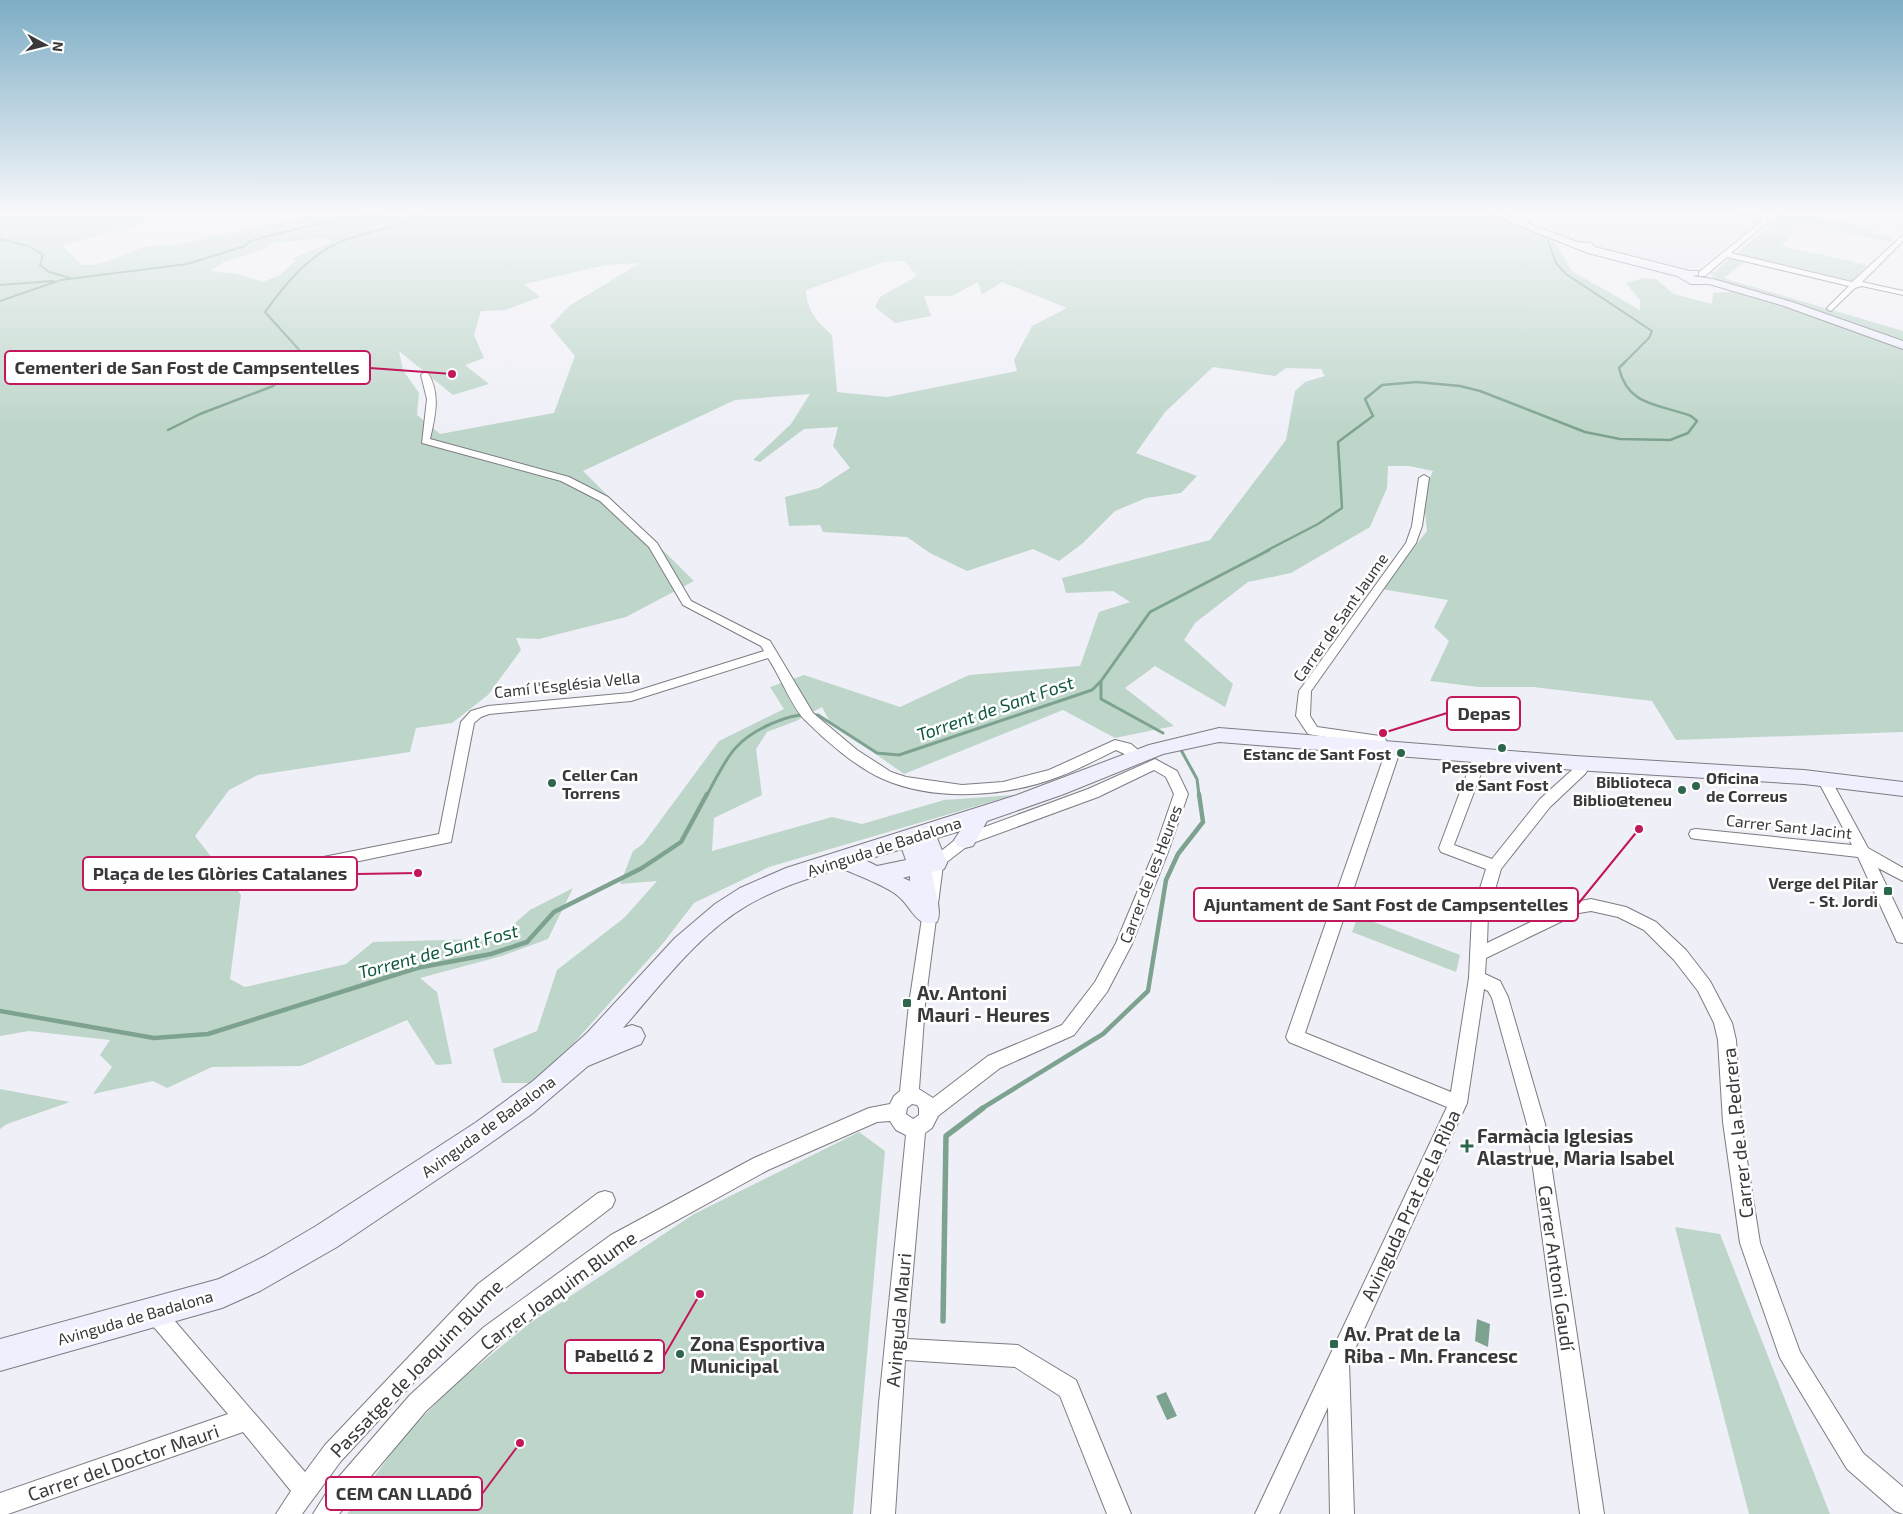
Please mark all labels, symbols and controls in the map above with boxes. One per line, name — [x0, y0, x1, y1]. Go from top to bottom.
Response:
north arrow — [20, 20, 70, 70]
text: N — [49, 41, 67, 53]
callout: Cementeri de San Fost de Campsentelles — [5, 351, 370, 384]
text: Cementeri de San Fost de Campsentelles — [15, 356, 360, 378]
street label: Carrer de Sant Jaume — [1288, 549, 1392, 685]
street label: Camí l'Església Vella — [493, 667, 641, 701]
water label: Torrent de Sant Fost — [914, 671, 1077, 745]
callout: Depas — [1447, 697, 1520, 730]
text: Depas — [1457, 702, 1511, 724]
marker: Pessebre vivent de Sant Fost — [1496, 742, 1508, 754]
place label: Estanc de Sant Fost — [1243, 744, 1391, 763]
marker: Estanc de Sant Fost — [1395, 747, 1407, 759]
place label: Pessebre vivent de Sant Fost — [1442, 757, 1563, 794]
place label: Celler Can Torrens — [562, 765, 638, 802]
place label: Oficina de Correus — [1706, 768, 1787, 805]
place label: Biblioteca Biblio@teneu — [1573, 772, 1672, 809]
marker: Celler Can Torrens — [546, 777, 558, 789]
marker: Oficina de Correus — [1690, 780, 1702, 792]
marker: Biblioteca Biblio@teneu — [1676, 784, 1688, 796]
street label: Carrer de les Heures — [1115, 802, 1185, 946]
street label: Carrer Sant Jacint — [1725, 810, 1853, 842]
street label: Avinguda de Badalona — [805, 812, 963, 880]
callout: Plaça de les Glòries Catalanes — [83, 857, 357, 890]
text: Plaça de les Glòries Catalanes — [93, 862, 347, 885]
place label: Verge del Pilar - St. Jordi — [1768, 873, 1878, 910]
marker: Verge del Pilar - St. Jordi — [1882, 885, 1894, 897]
callout: Ajuntament de Sant Fost de Campsentelles — [1194, 888, 1578, 921]
text: Ajuntament de Sant Fost de Campsentelles — [1204, 893, 1568, 915]
water label: Torrent de Sant Fost — [356, 919, 521, 983]
place label: Av. Antoni Mauri - Heures — [917, 981, 1050, 1026]
marker: Av. Antoni Mauri - Heures — [901, 997, 913, 1009]
street label: Carrer de la Pedrera — [1717, 1047, 1757, 1219]
street label: Avinguda de Badalona — [417, 1071, 559, 1181]
street label: Avinguda Prat de la Riba — [1356, 1106, 1464, 1304]
place label: Farmàcia Iglesias Alastrue, Maria Isabel — [1477, 1124, 1675, 1169]
marker: Farmàcia Iglesias Alastrue, Maria Isabel — [1461, 1140, 1473, 1152]
street label: Carrer Antoni Gaudí — [1534, 1184, 1580, 1354]
street label: Carrer Joaquim Blume — [475, 1226, 641, 1354]
street label: Avinguda Mauri — [881, 1252, 915, 1388]
street label: Passatge de Joaquim Blume — [325, 1274, 507, 1462]
street label: Avinguda de Badalona — [55, 1286, 215, 1348]
place label: Av. Prat de la Riba - Mn. Francesc — [1344, 1322, 1518, 1367]
place label: Zona Esportiva Municipal — [690, 1332, 825, 1377]
marker: Av. Prat de la Riba - Mn. Francesc — [1328, 1338, 1340, 1350]
callout: Pabelló 2 — [565, 1340, 664, 1373]
text: Pabelló 2 — [575, 1344, 653, 1366]
marker: Zona Esportiva Municipal — [674, 1348, 686, 1360]
street label: Carrer del Doctor Mauri — [24, 1418, 222, 1506]
callout: CEM CAN LLADÓ — [326, 1477, 482, 1510]
text: CEM CAN LLADÓ — [336, 1482, 472, 1504]

